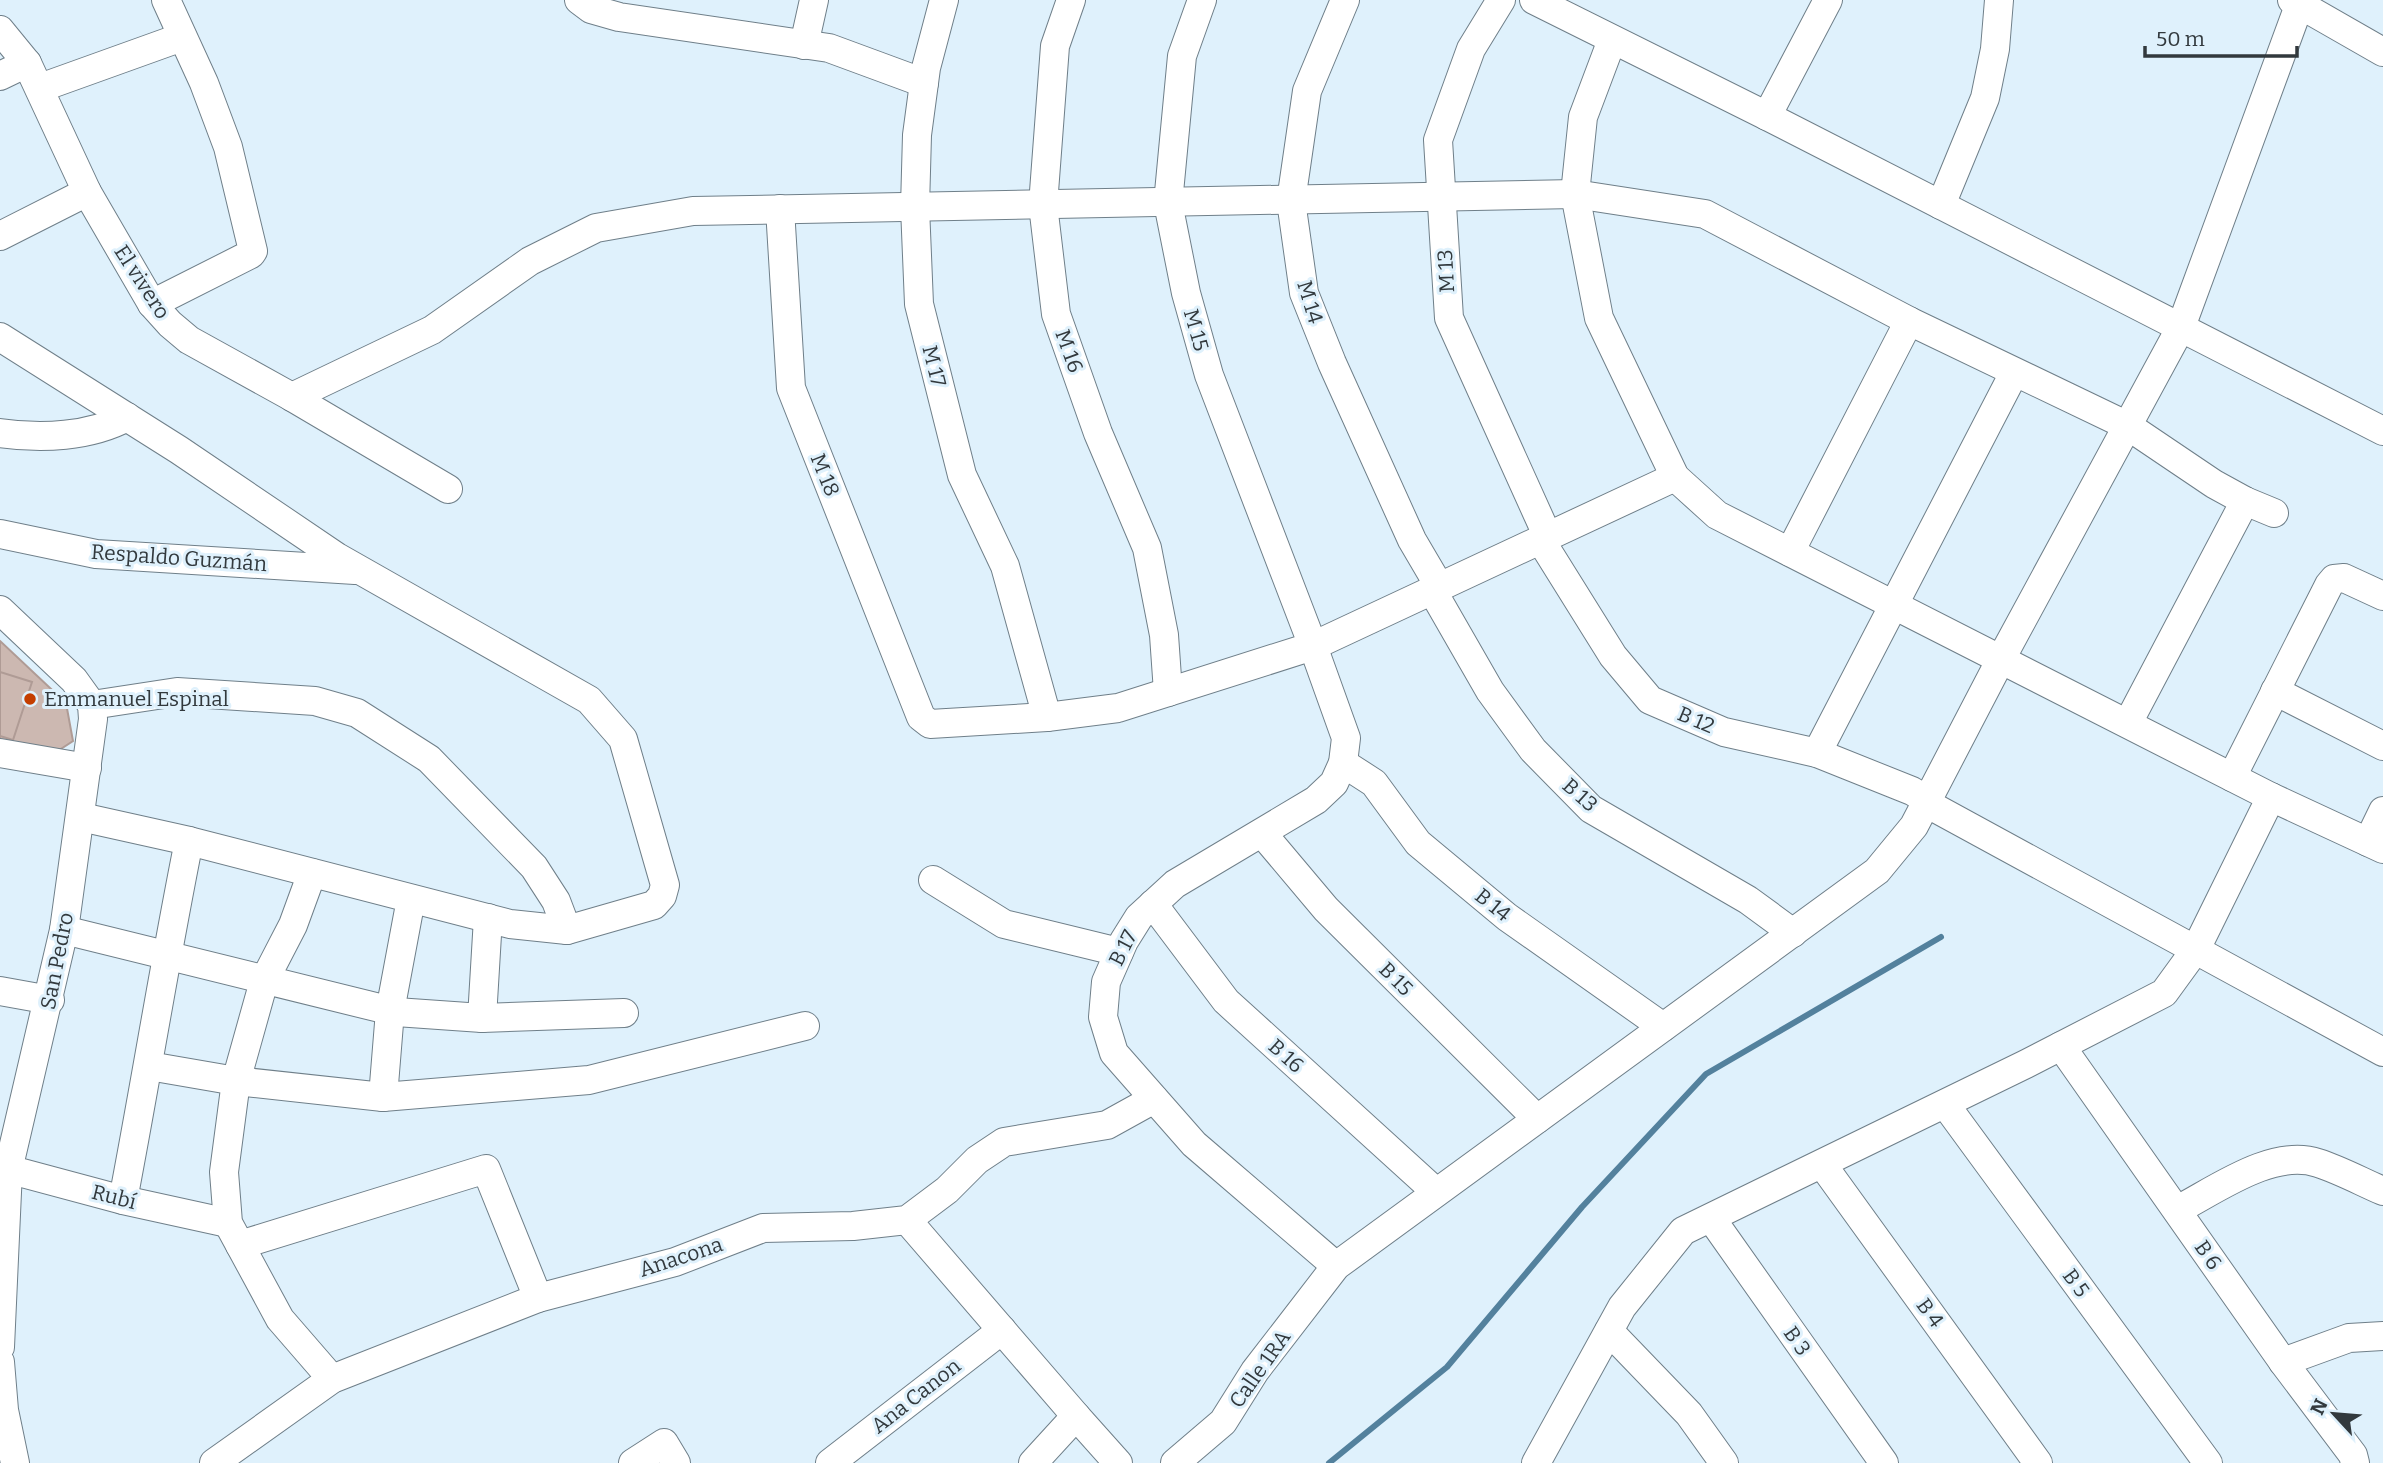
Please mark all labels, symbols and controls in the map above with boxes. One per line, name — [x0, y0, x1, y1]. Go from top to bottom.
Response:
scale bar — [2145, 14, 2297, 58]
text: 50 m — [2156, 26, 2205, 52]
street label: El vivero — [108, 240, 176, 324]
street label: M 13 — [1432, 249, 1460, 293]
street label: M 14 — [1291, 277, 1329, 327]
street label: M 15 — [1178, 306, 1214, 354]
street label: M 16 — [1049, 326, 1089, 376]
street label: M 17 — [916, 343, 952, 390]
street label: M 18 — [805, 450, 845, 500]
street label: Respaldo Guzmán — [90, 539, 268, 577]
place label: Emmanuel Espinal — [44, 686, 229, 712]
marker: Emmanuel Espinal — [22, 691, 38, 707]
street label: B 12 — [1674, 701, 1718, 739]
street label: B 13 — [1557, 773, 1603, 817]
street label: B 14 — [1470, 883, 1516, 927]
street label: San Pedro — [35, 910, 79, 1012]
street label: B 17 — [1103, 925, 1143, 970]
street label: B 15 — [1374, 957, 1418, 1001]
street label: B 16 — [1263, 1033, 1309, 1079]
street label: Rubí — [89, 1179, 140, 1215]
street label: Anacona — [636, 1231, 727, 1283]
street label: B 6 — [2189, 1235, 2227, 1275]
street label: B 5 — [2057, 1264, 2095, 1302]
street label: B 4 — [1911, 1293, 1949, 1333]
street label: B 3 — [1778, 1321, 1816, 1361]
street label: Calle 1RA — [1224, 1325, 1296, 1413]
street label: Ana Canon — [866, 1353, 966, 1439]
north arrow — [2299, 1379, 2369, 1449]
text: N — [2306, 1395, 2333, 1418]

